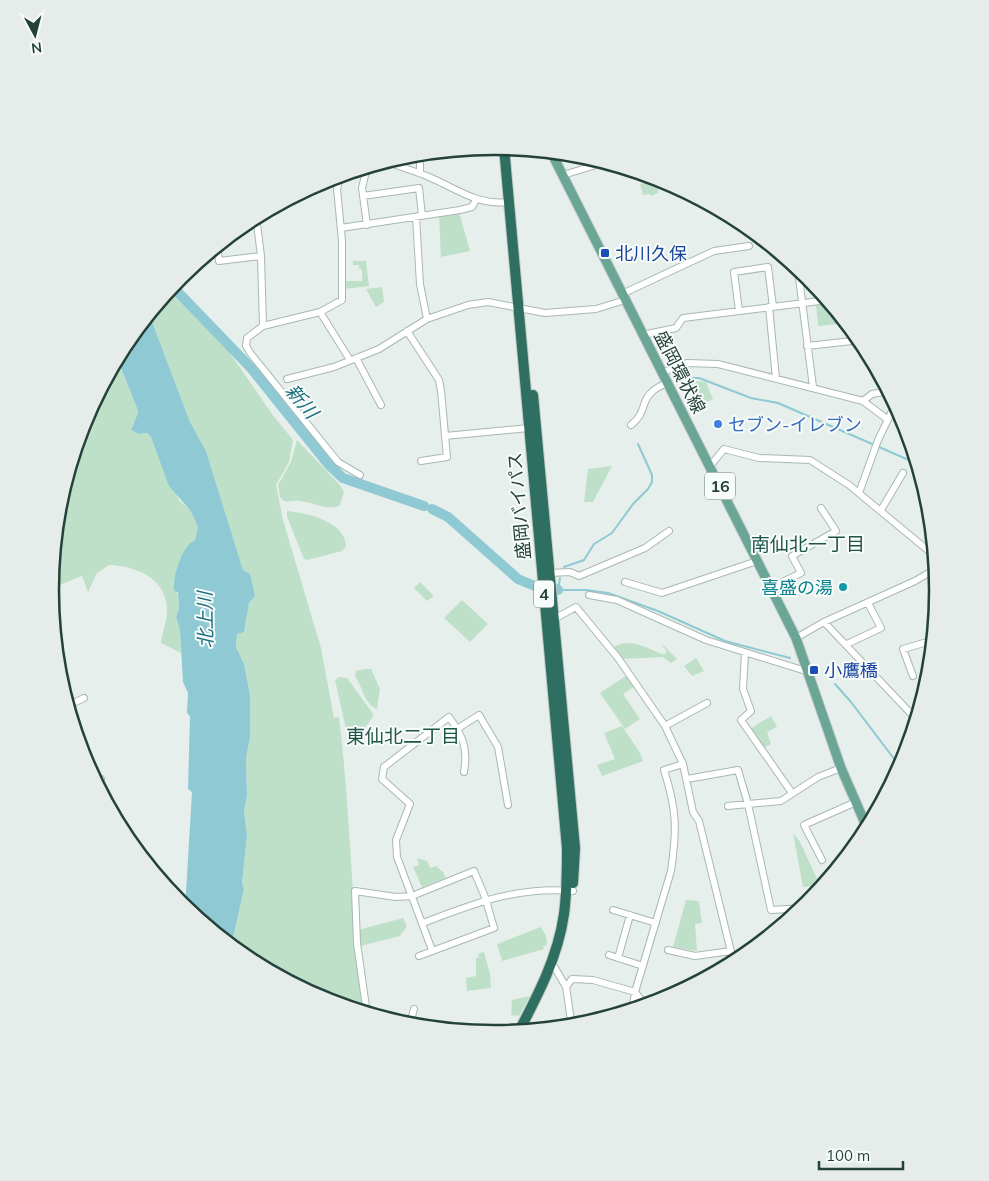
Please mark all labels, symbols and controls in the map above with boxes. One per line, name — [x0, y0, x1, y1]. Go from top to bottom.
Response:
north arrow — [10, 10, 60, 60]
text: N — [30, 38, 43, 57]
place label: 北川久保 — [615, 242, 687, 265]
marker: 北川久保 — [599, 247, 611, 259]
street label: 盛岡環状線 — [649, 327, 711, 417]
water label: 新川 — [281, 379, 325, 425]
place label: セブン-イレブン — [728, 413, 862, 436]
marker: セブン-イレブン — [712, 418, 724, 430]
street label: 盛岡バイパス — [503, 451, 535, 561]
road number: 16 — [705, 472, 735, 500]
district label: 南仙北一丁目 — [751, 532, 865, 556]
place label: 喜盛の湯 — [761, 576, 833, 599]
road number: 4 — [534, 580, 554, 608]
marker: 喜盛の湯 — [837, 581, 849, 593]
water label: 北上川 — [192, 589, 217, 649]
place label: 小鷹橋 — [824, 659, 878, 682]
marker: 小鷹橋 — [808, 664, 820, 676]
district label: 東仙北二丁目 — [346, 724, 460, 748]
scale bar — [819, 1138, 903, 1170]
text: 100 m — [826, 1146, 870, 1165]

